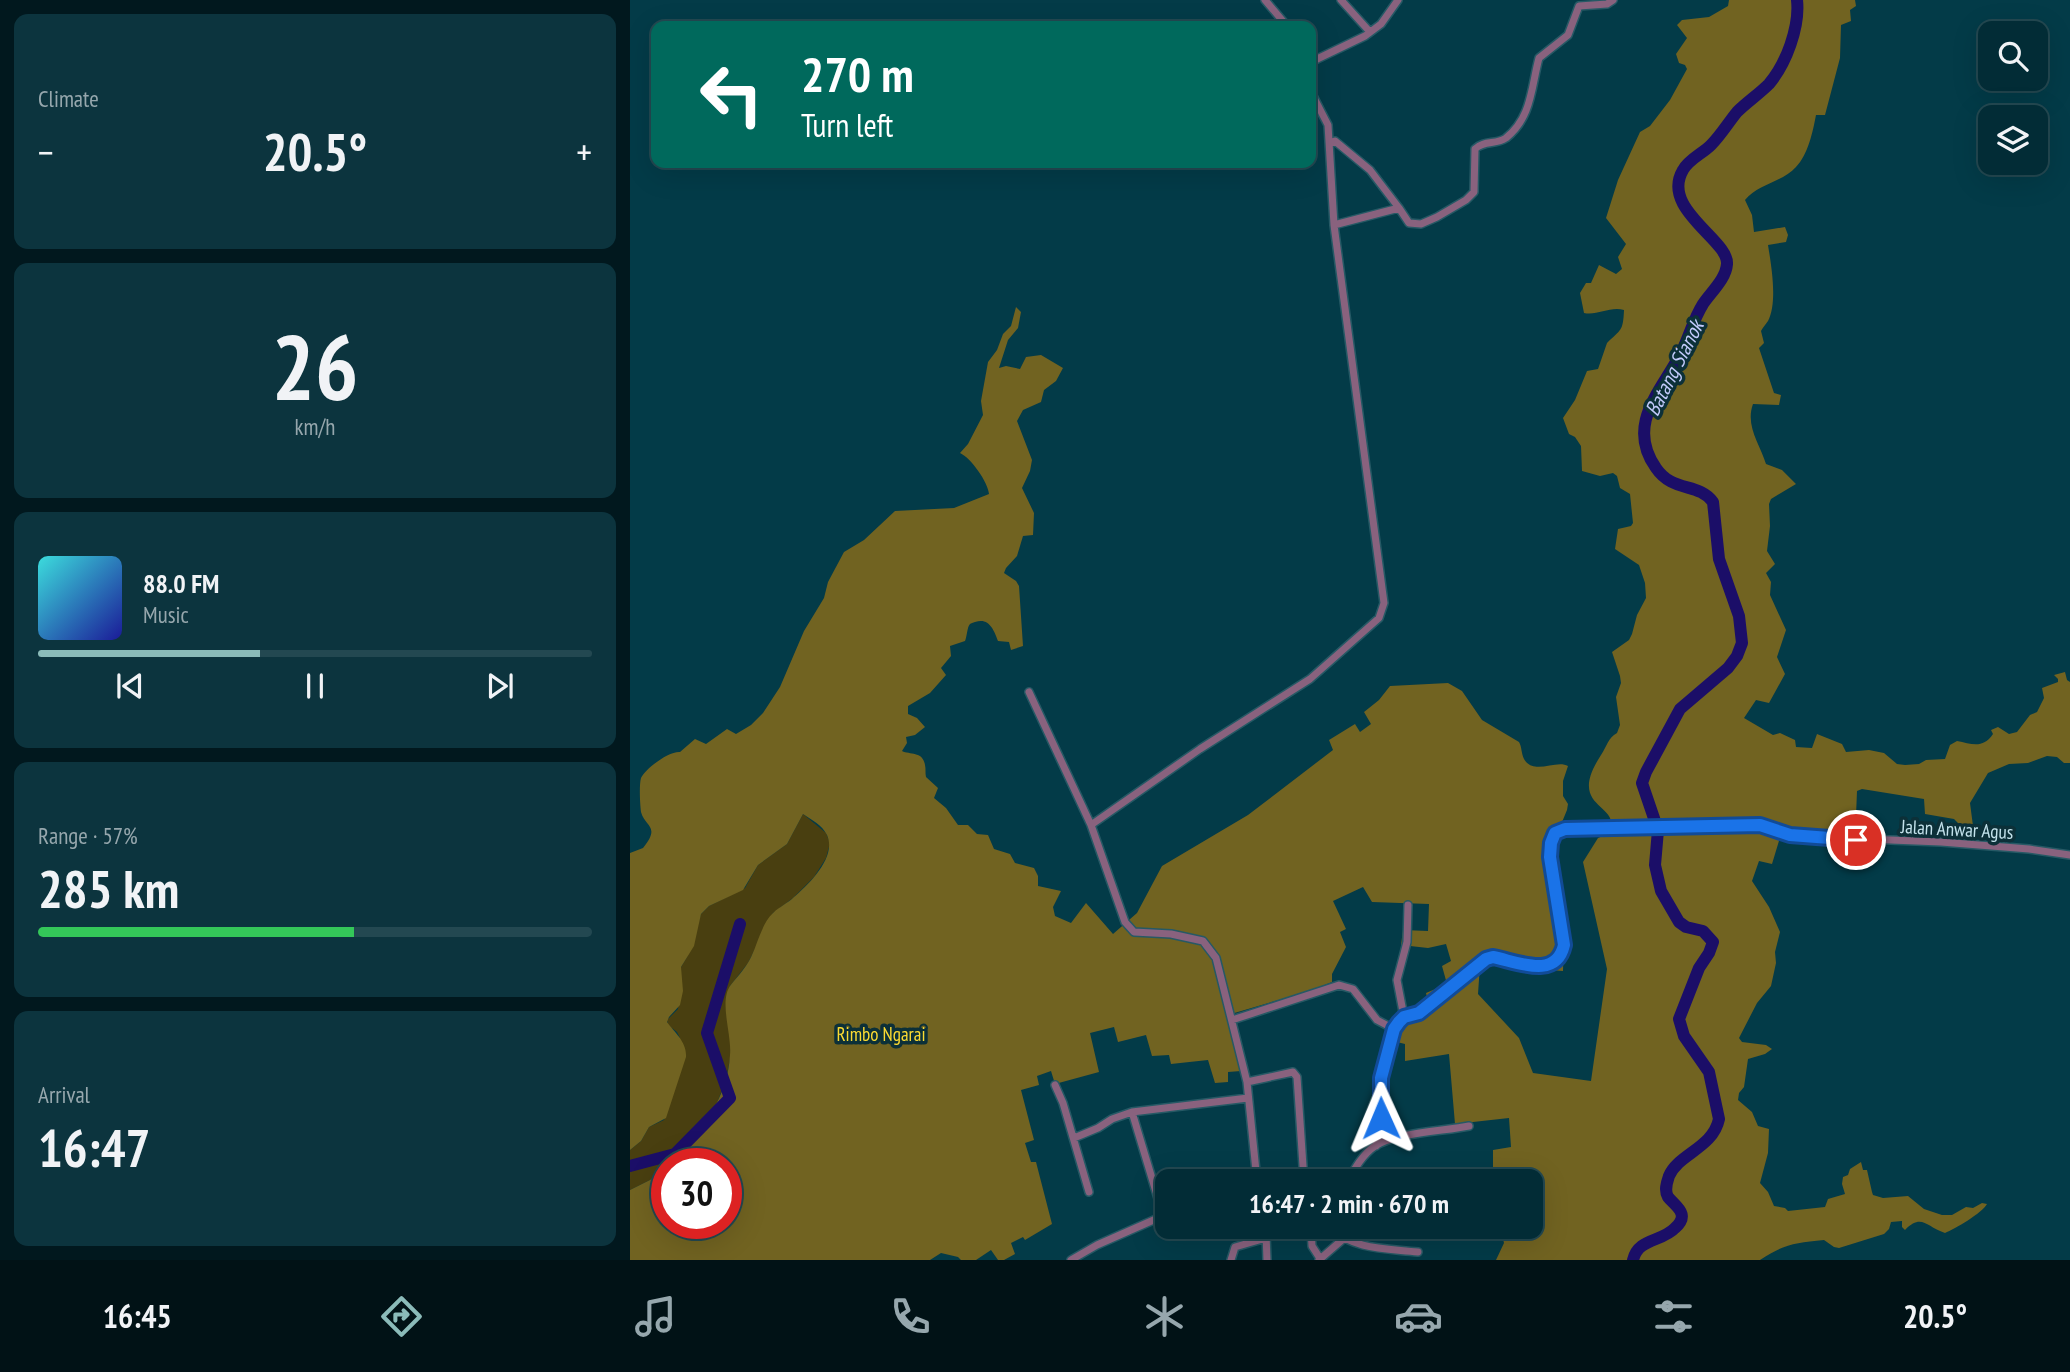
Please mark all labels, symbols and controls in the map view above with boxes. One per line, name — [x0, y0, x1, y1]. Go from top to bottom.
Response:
map controls — [1978, 21, 2048, 175]
button: search — [1978, 21, 2048, 91]
text: 270 m — [801, 42, 914, 106]
icon: left — [686, 49, 777, 140]
text: Climate — [38, 84, 99, 113]
text: Turn left — [801, 104, 893, 146]
button: layers — [1978, 105, 2048, 175]
text: 20.5° — [263, 118, 367, 185]
text: − — [38, 127, 54, 176]
text: + — [576, 127, 592, 176]
text: 26 — [272, 307, 359, 425]
water label: Batang Sianok — [1638, 313, 1711, 420]
text: km/h — [295, 412, 335, 441]
text: 88.0 FM — [143, 567, 219, 600]
text: Music — [143, 600, 189, 629]
icon: previous — [111, 667, 149, 705]
icon: pause — [296, 667, 334, 705]
icon: next — [481, 667, 519, 705]
pin — [1826, 810, 1886, 870]
street label: Jalan Anwar Agus — [1899, 814, 2014, 844]
text: Range · 57% — [38, 821, 138, 850]
icon: arrive — [1837, 821, 1875, 859]
text: 285 km — [38, 855, 179, 922]
park label: Rimbo Ngarai — [836, 1022, 926, 1046]
text: Arrival — [38, 1080, 90, 1109]
position arrow — [1344, 1081, 1418, 1155]
text: 16:47 — [38, 1114, 150, 1181]
speed limit sign: 30 — [651, 1148, 742, 1239]
text: 16:47 · 2 min · 670 m — [1249, 1187, 1449, 1220]
icon: directions — [377, 1292, 426, 1341]
icon: music — [631, 1292, 680, 1341]
icon: phone — [886, 1292, 935, 1341]
icon: climate — [1140, 1292, 1189, 1341]
icon: car — [1394, 1292, 1443, 1341]
icon: filters — [1649, 1292, 1698, 1341]
text: 16:45 — [103, 1295, 172, 1337]
text: 20.5° — [1903, 1295, 1967, 1337]

